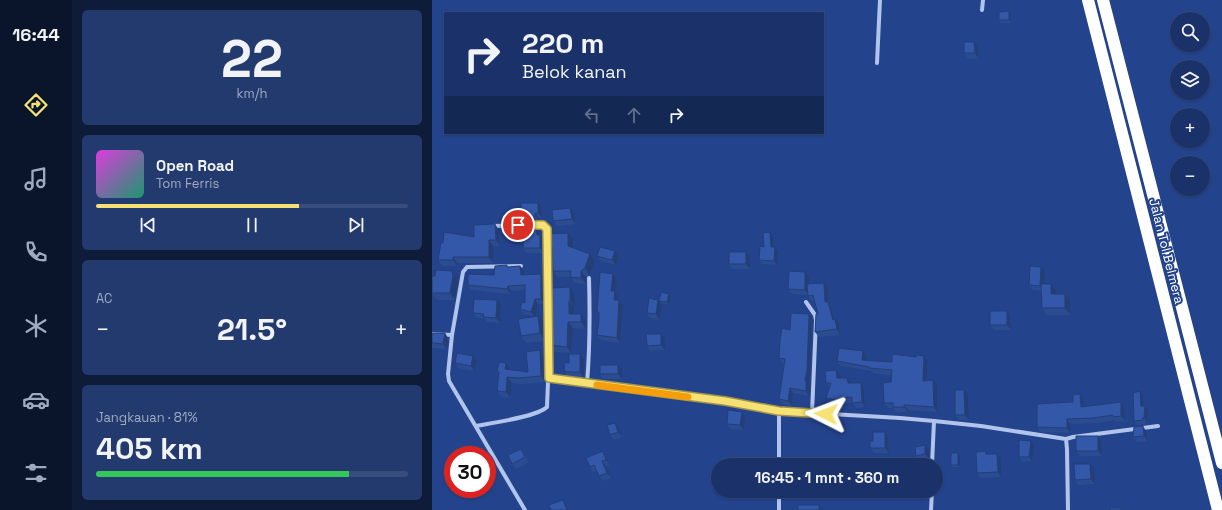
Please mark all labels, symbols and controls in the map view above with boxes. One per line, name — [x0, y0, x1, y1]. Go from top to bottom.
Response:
map controls — [1170, 12, 1210, 196]
button: search — [1170, 12, 1210, 52]
text: 16:44 — [12, 23, 60, 46]
text: 220 m — [522, 25, 604, 61]
text: 22 — [221, 26, 283, 92]
icon: right — [456, 28, 508, 80]
text: Belok kanan — [522, 60, 627, 83]
button: layers — [1170, 60, 1210, 100]
text: km/h — [237, 85, 267, 102]
icon: directions — [22, 91, 50, 119]
icon: left — [581, 104, 603, 126]
icon: ahead — [623, 104, 645, 126]
icon: right — [665, 104, 687, 126]
button: + — [1170, 108, 1210, 148]
text: Open Road — [156, 156, 234, 175]
button: − — [1170, 156, 1210, 196]
icon: music — [22, 165, 50, 193]
text: Tom Ferris — [156, 175, 219, 192]
street label: Jalan Tol Belmera — [1145, 197, 1188, 306]
pin — [501, 208, 535, 242]
icon: previous — [137, 214, 159, 236]
icon: pause — [241, 214, 263, 236]
icon: next — [345, 214, 367, 236]
icon: arrive — [507, 214, 529, 236]
icon: phone — [22, 238, 50, 266]
text: AC — [96, 290, 112, 307]
text: 21.5° — [217, 310, 287, 349]
icon: climate — [22, 312, 50, 340]
text: − — [96, 315, 110, 343]
text: + — [394, 315, 408, 343]
icon: car — [22, 386, 50, 414]
position arrow — [805, 393, 847, 435]
text: Jangkauan · 81% — [96, 409, 197, 426]
text: 405 km — [96, 429, 203, 468]
speed limit sign: 30 — [444, 446, 496, 498]
icon: filters — [22, 459, 50, 487]
text: 16:45 · 1 mnt · 360 m — [755, 468, 899, 487]

